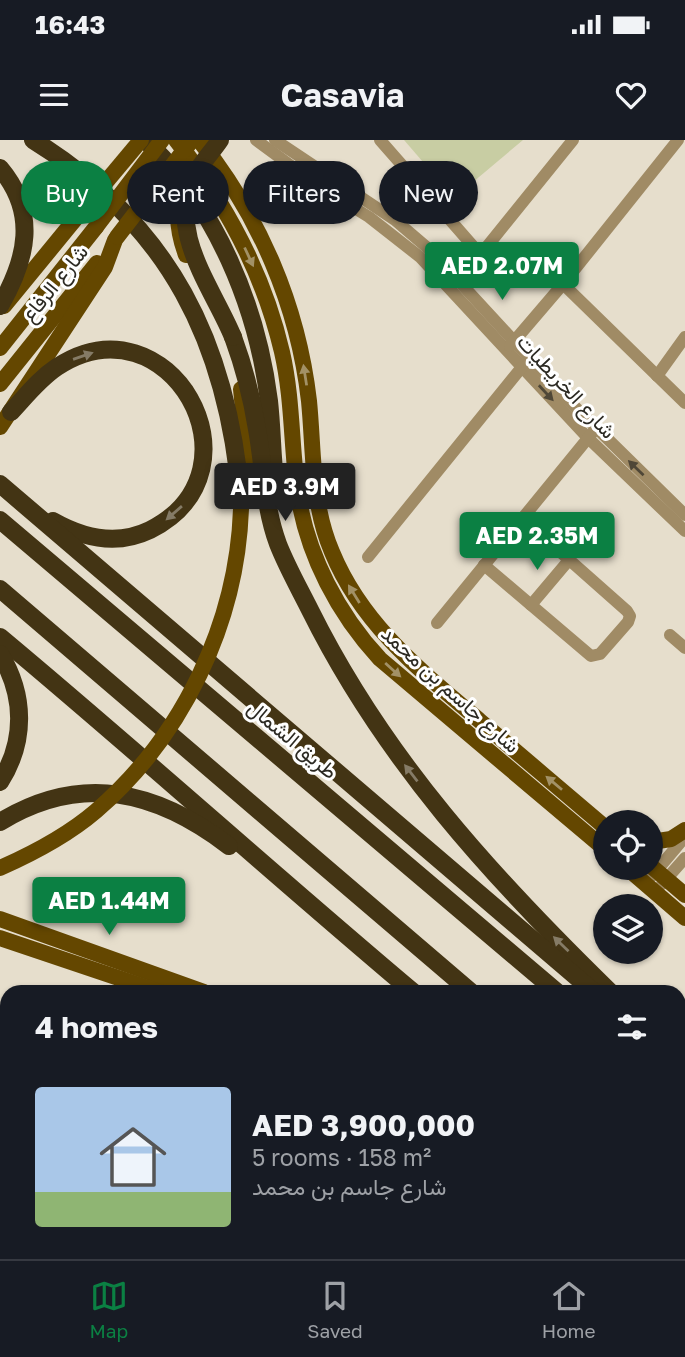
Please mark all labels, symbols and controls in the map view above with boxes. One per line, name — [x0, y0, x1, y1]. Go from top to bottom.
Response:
text: 16:43 — [35, 9, 105, 40]
icon: menu — [35, 76, 73, 114]
text: Casavia — [281, 76, 404, 114]
icon: heart — [612, 76, 650, 114]
chip: Buy — [21, 161, 113, 224]
chip: Rent — [127, 161, 229, 224]
chip: Filters — [243, 161, 365, 224]
chip: New — [379, 161, 478, 224]
street label: شارع الرفاع — [15, 239, 95, 328]
pin: AED 2.07M — [422, 242, 582, 302]
one-way arrow — [243, 247, 254, 267]
text: AED 2.07M — [441, 251, 563, 279]
street label: شارع الخريطيات — [511, 328, 622, 445]
one-way arrow — [73, 350, 94, 361]
one-way arrow — [299, 364, 310, 386]
one-way arrow — [537, 384, 553, 401]
one-way arrow — [628, 460, 644, 477]
pin: AED 3.9M — [213, 464, 357, 523]
text: AED 3.9M — [230, 472, 340, 500]
one-way arrow — [165, 505, 183, 521]
pin: AED 2.35M — [457, 512, 617, 572]
text: AED 2.35M — [476, 521, 598, 549]
one-way arrow — [347, 585, 360, 604]
street label: شارع جاسم بن محمد — [375, 620, 526, 760]
one-way arrow — [384, 662, 401, 678]
street label: طريق الشمال — [242, 694, 343, 785]
one-way arrow — [404, 765, 419, 782]
one-way arrow — [545, 776, 562, 791]
map controls — [593, 810, 663, 964]
button: locate — [593, 810, 663, 880]
pin: AED 1.44M — [29, 878, 189, 937]
text: AED 1.44M — [48, 886, 170, 914]
button: layers — [593, 894, 663, 964]
one-way arrow — [553, 937, 570, 953]
icon: filters — [613, 1008, 651, 1046]
text: 4 homes — [35, 1009, 158, 1045]
text: AED 3,900,000 — [252, 1107, 475, 1143]
icon: home — [91, 1115, 175, 1199]
text: 5 rooms · 158 m² — [252, 1143, 431, 1171]
text: شارع جاسم بن محمد — [252, 1172, 446, 1200]
tab: Map — [90, 1277, 128, 1342]
tab: Saved — [307, 1277, 363, 1342]
tab: Home — [542, 1277, 595, 1342]

